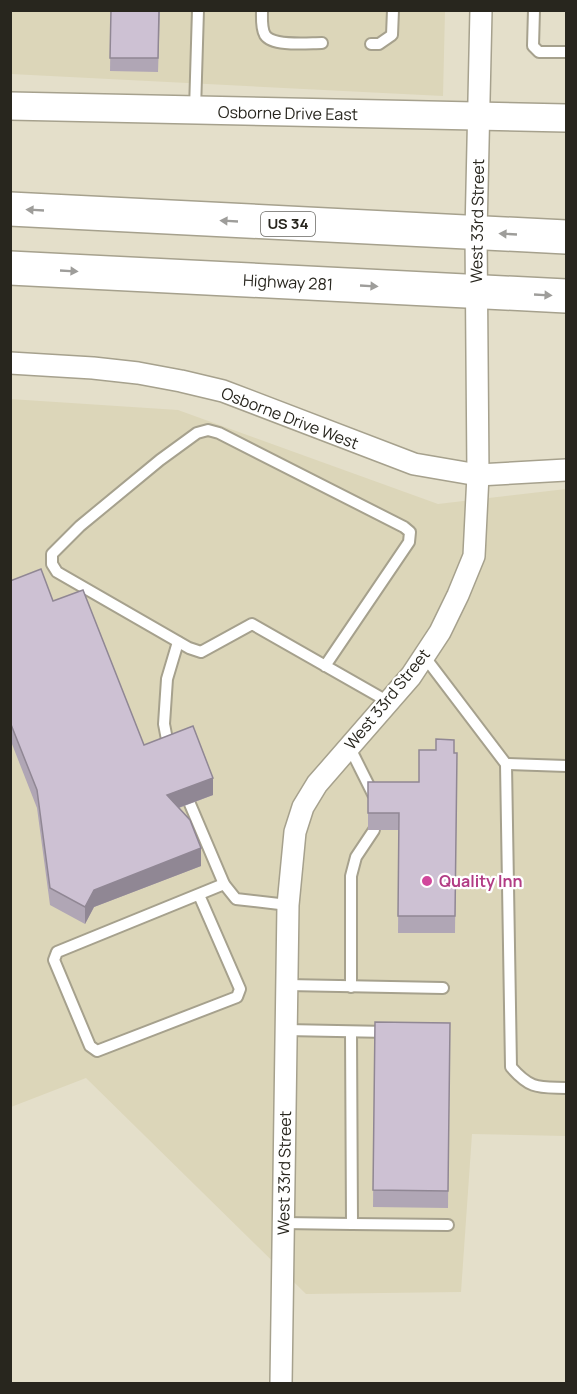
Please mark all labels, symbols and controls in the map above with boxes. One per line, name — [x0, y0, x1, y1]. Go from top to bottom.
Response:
street label: Osborne Drive East — [218, 101, 358, 125]
street label: West 33rd Street — [465, 159, 489, 283]
one-way arrow — [25, 206, 44, 215]
road number: US 34 — [261, 212, 315, 236]
one-way arrow — [220, 216, 239, 225]
one-way arrow — [499, 230, 518, 239]
one-way arrow — [59, 266, 78, 276]
street label: Highway 281 — [242, 269, 334, 295]
one-way arrow — [359, 281, 378, 290]
one-way arrow — [533, 290, 552, 299]
street label: Osborne Drive West — [218, 382, 362, 454]
street label: West 33rd Street — [339, 644, 435, 754]
place label: Quality Inn — [439, 870, 523, 892]
marker: Quality Inn — [420, 874, 434, 888]
street label: West 33rd Street — [272, 1111, 296, 1235]

